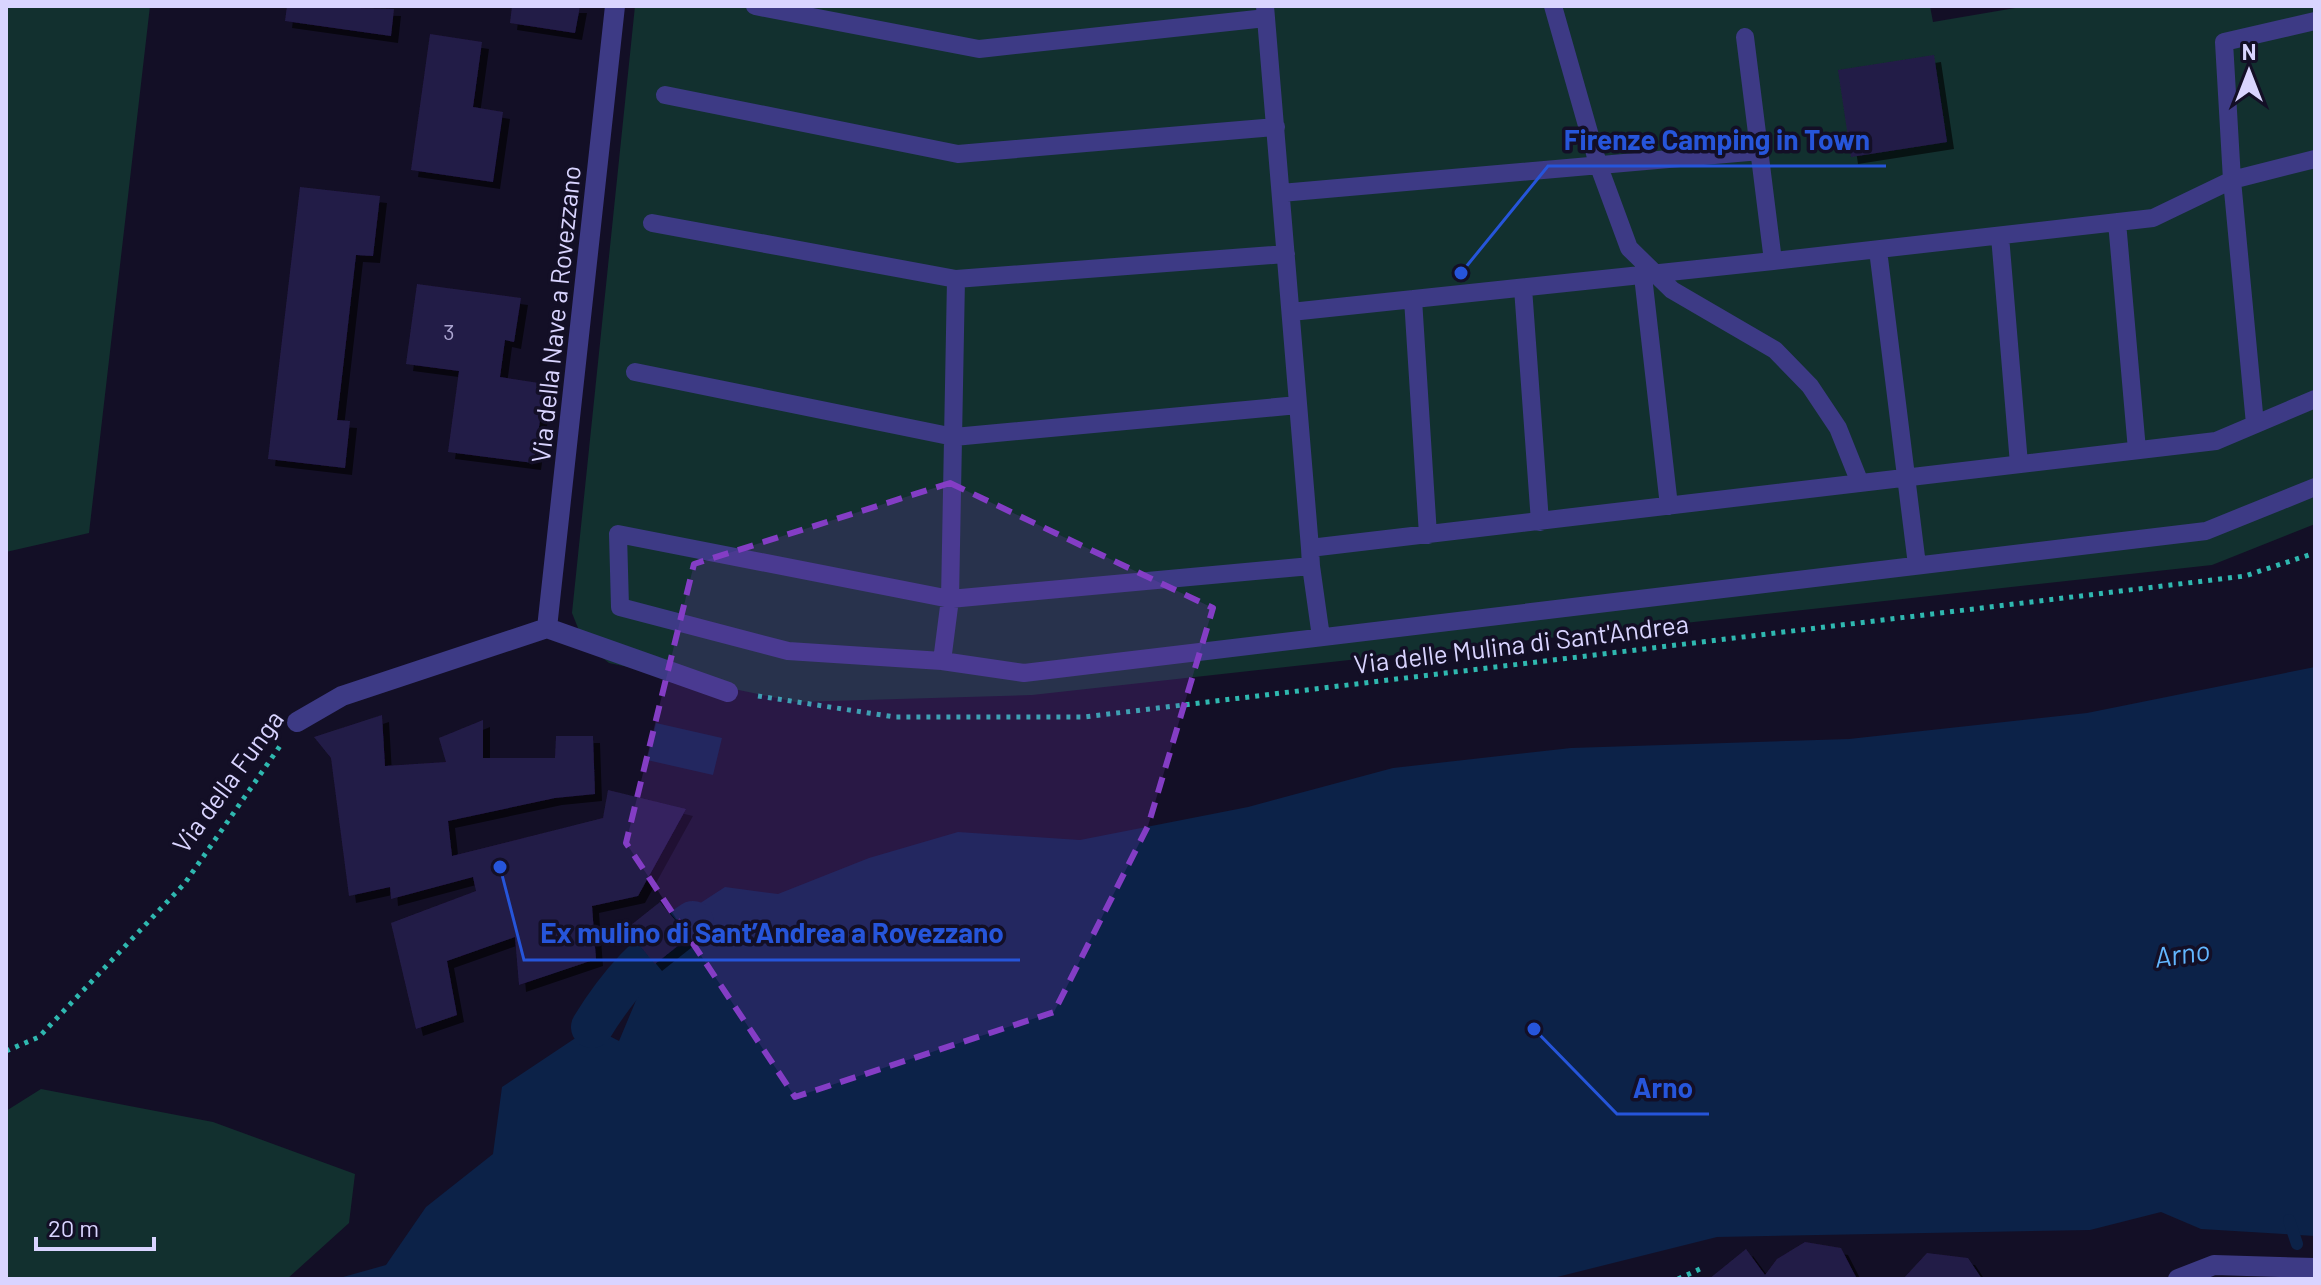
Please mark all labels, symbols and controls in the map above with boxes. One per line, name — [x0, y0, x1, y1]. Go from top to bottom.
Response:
north arrow — [2209, 32, 2289, 112]
text: N — [2242, 38, 2256, 64]
callout: Firenze Camping in Town — [1548, 114, 1886, 166]
text: Firenze Camping in Town — [1564, 122, 1870, 156]
street label: Via della Nave a Rovezzano — [524, 164, 586, 464]
house number: 3 — [443, 318, 455, 344]
street label: Via delle Mulina di Sant'Andrea — [1352, 607, 1690, 679]
street label: Via della Funga — [165, 704, 289, 858]
callout: Ex mulino di Sant’Andrea a Rovezzano — [524, 908, 1020, 960]
text: Ex mulino di Sant’Andrea a Rovezzano — [540, 915, 1004, 949]
water label: Arno — [2152, 932, 2212, 974]
callout: Arno — [1617, 1062, 1709, 1114]
text: Arno — [1633, 1070, 1693, 1104]
scale bar — [36, 1201, 154, 1251]
text: 20 m — [48, 1213, 99, 1242]

